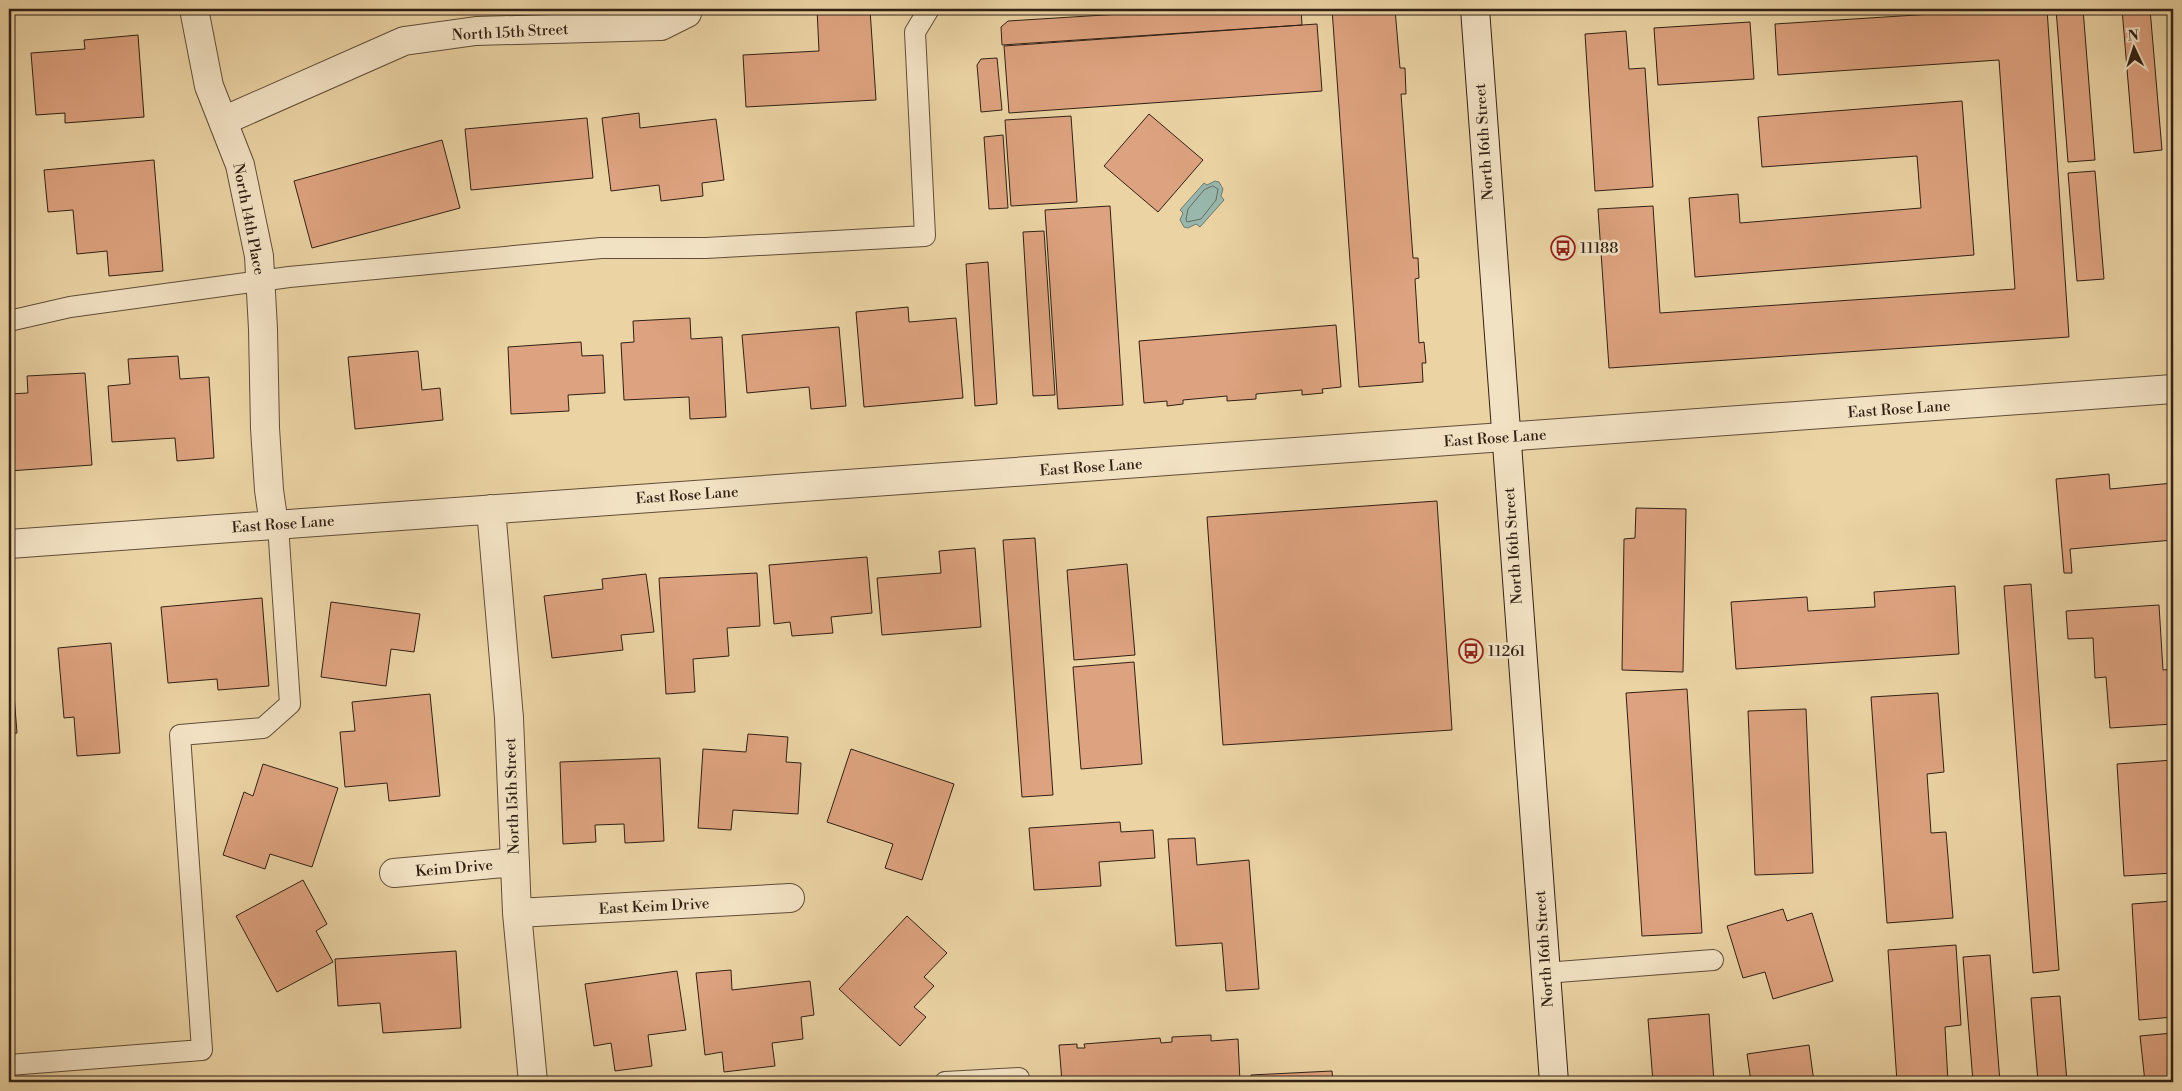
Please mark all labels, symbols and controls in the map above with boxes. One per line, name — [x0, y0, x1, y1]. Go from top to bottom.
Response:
street label: North 15th Street — [451, 20, 570, 45]
north arrow — [2110, 22, 2160, 72]
text: N — [2127, 27, 2139, 45]
street label: North 16th Street — [1471, 82, 1498, 201]
street label: North 14th Place — [228, 162, 269, 277]
bus stop icon: 11188 — [1550, 235, 1576, 261]
place label: 11188 — [1580, 239, 1618, 258]
street label: East Rose Lane — [1847, 396, 1951, 423]
street label: East Rose Lane — [1443, 425, 1547, 452]
street label: East Rose Lane — [1039, 454, 1143, 481]
street label: East Rose Lane — [635, 482, 739, 509]
street label: North 16th Street — [1500, 486, 1527, 605]
street label: East Rose Lane — [231, 511, 335, 538]
bus stop icon: 11261 — [1458, 638, 1484, 664]
place label: 11261 — [1488, 642, 1526, 661]
street label: North 15th Street — [501, 737, 524, 855]
street label: Keim Drive — [414, 856, 494, 881]
street label: North 16th Street — [1531, 889, 1558, 1008]
street label: East Keim Drive — [598, 894, 710, 919]

